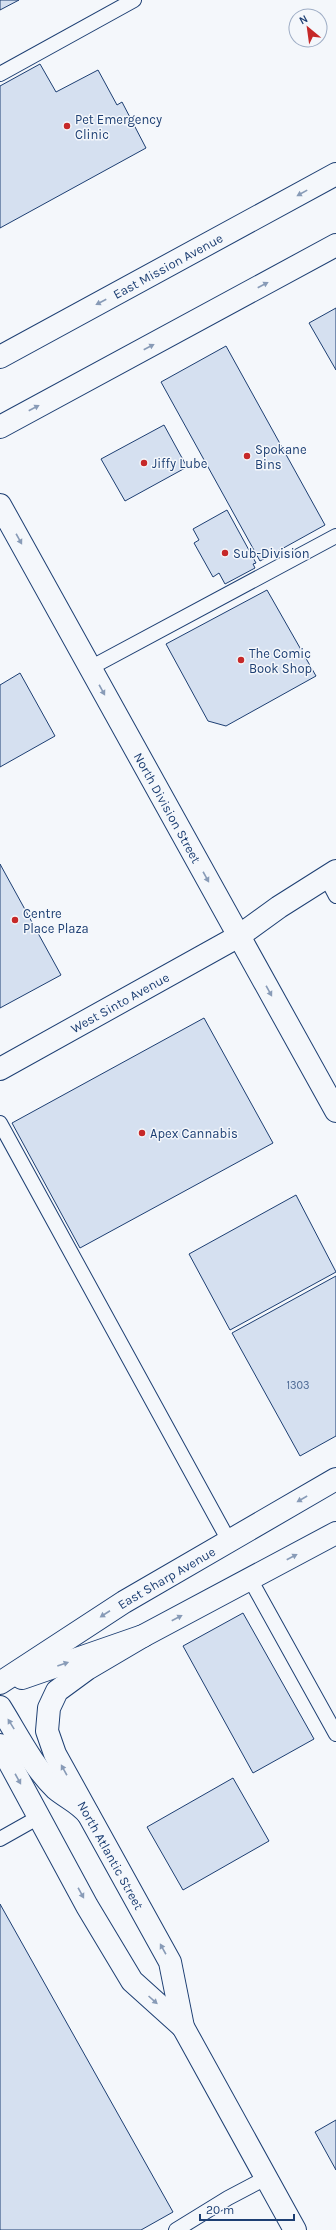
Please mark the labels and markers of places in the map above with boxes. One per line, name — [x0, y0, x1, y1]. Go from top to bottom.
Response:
place label: Pet Emergency Clinic — [75, 112, 162, 142]
marker: Pet Emergency Clinic — [62, 121, 72, 131]
place label: Spokane Bins — [255, 442, 307, 472]
marker: Spokane Bins — [242, 451, 252, 461]
place label: Jiffy Lube — [152, 456, 208, 471]
marker: Jiffy Lube — [139, 458, 149, 468]
place label: Sub-Division — [233, 546, 309, 561]
marker: Sub-Division — [220, 548, 230, 558]
place label: The Comic Book Shop — [249, 646, 312, 676]
marker: The Comic Book Shop — [236, 655, 246, 665]
place label: Centre Place Plaza — [23, 906, 89, 936]
marker: Centre Place Plaza — [10, 915, 20, 925]
place label: Apex Cannabis — [150, 1126, 238, 1141]
marker: Apex Cannabis — [137, 1128, 147, 1138]

